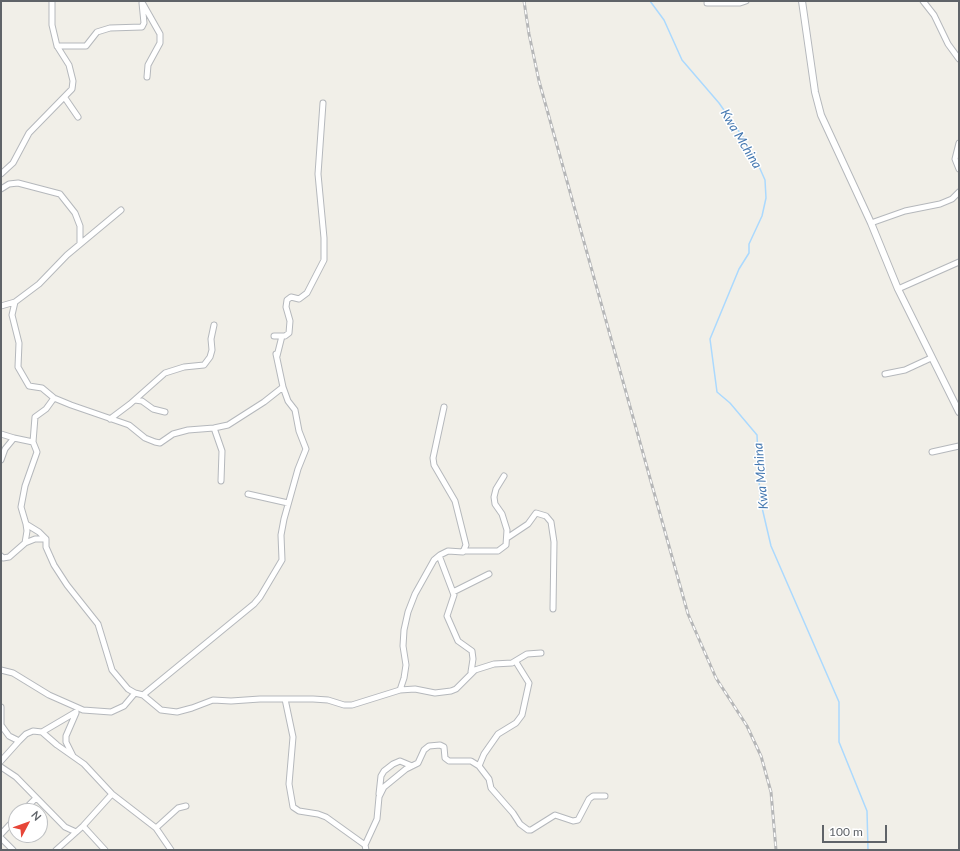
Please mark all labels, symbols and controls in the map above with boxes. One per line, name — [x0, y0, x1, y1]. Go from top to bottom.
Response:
water label: Kwa Mchina — [717, 106, 765, 172]
water label: Kwa Mchina — [750, 442, 772, 510]
north arrow — [8, 803, 48, 843]
text: N — [29, 808, 44, 823]
scale bar — [824, 817, 889, 843]
text: 100 m — [829, 824, 863, 839]

